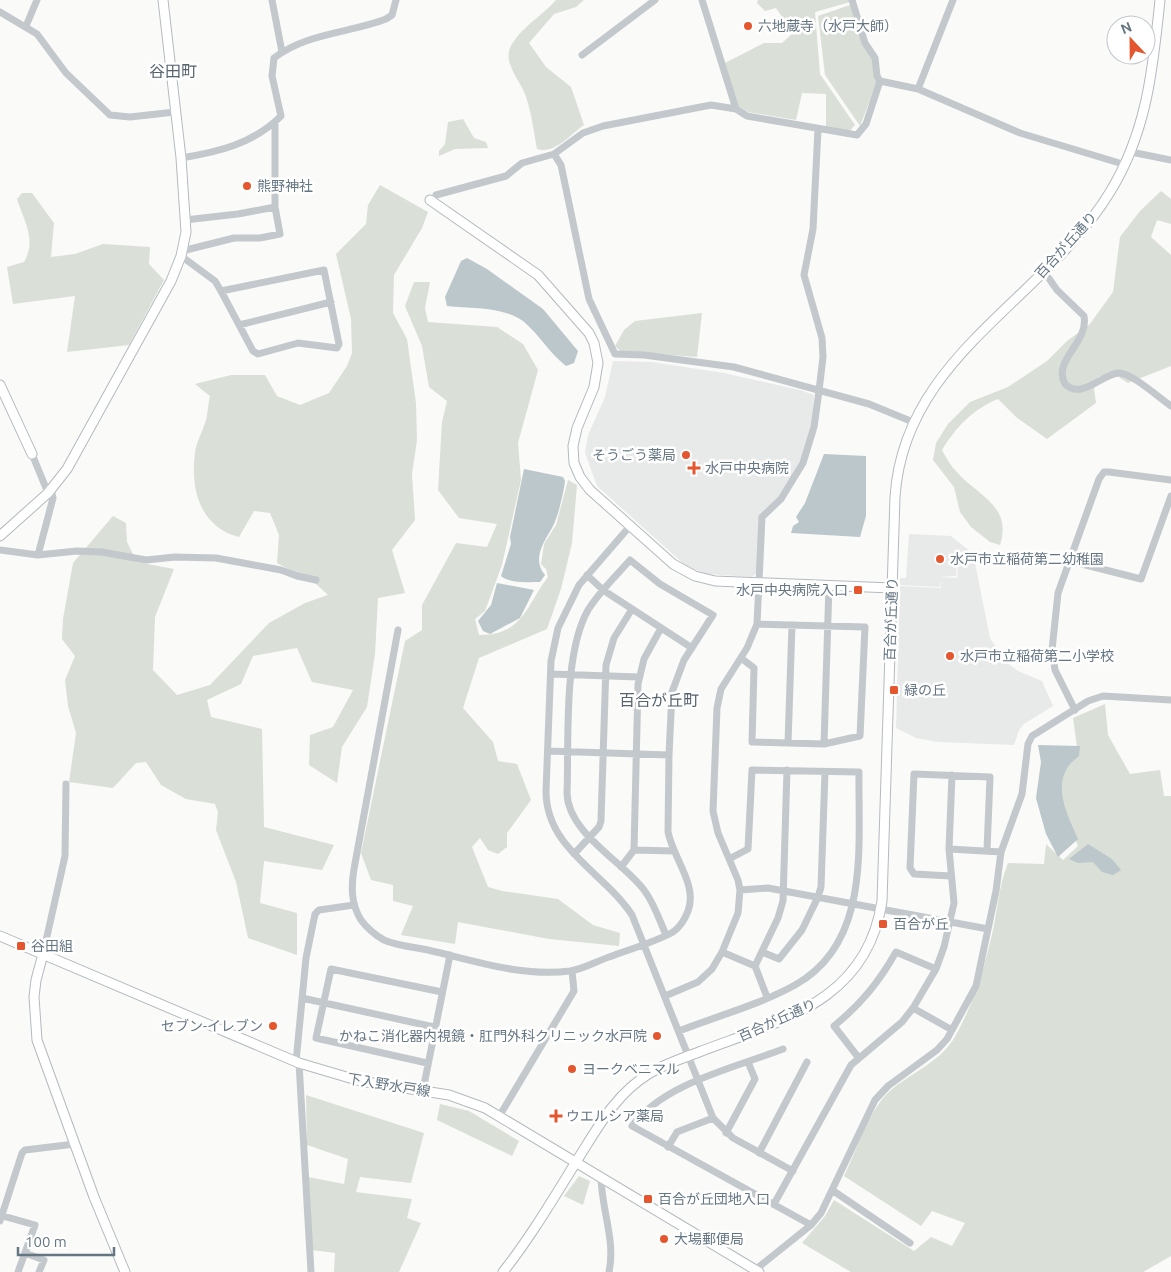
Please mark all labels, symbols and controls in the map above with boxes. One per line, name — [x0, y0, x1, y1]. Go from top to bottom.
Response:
north arrow — [1106, 15, 1156, 65]
place label: 六地蔵寺（水戸大師） — [758, 18, 898, 34]
text: N — [1118, 19, 1134, 37]
marker: 六地蔵寺（水戸大師） — [742, 20, 754, 32]
district label: 谷田町 — [149, 62, 197, 80]
place label: 熊野神社 — [257, 178, 313, 194]
marker: 熊野神社 — [241, 180, 253, 192]
street label: 百合が丘通り — [1032, 208, 1100, 282]
place label: そうごう薬局 — [592, 447, 676, 463]
marker: そうごう薬局 — [680, 449, 692, 461]
place label: 水戸中央病院 — [705, 460, 789, 476]
marker: 水戸中央病院 — [687, 461, 701, 475]
place label: 水戸市立稲荷第二幼稚園 — [950, 551, 1104, 567]
marker: 水戸市立稲荷第二幼稚園 — [934, 553, 946, 565]
street label: 百合が丘通り — [882, 577, 900, 661]
place label: 水戸中央病院入口 — [736, 582, 848, 598]
marker: 水戸中央病院入口 — [852, 584, 864, 596]
place label: 水戸市立稲荷第二小学校 — [960, 648, 1114, 664]
marker: 水戸市立稲荷第二小学校 — [944, 650, 956, 662]
place label: 緑の丘 — [904, 682, 946, 698]
marker: 緑の丘 — [888, 684, 900, 696]
district label: 百合が丘町 — [619, 691, 699, 709]
place label: 百合が丘 — [893, 916, 949, 932]
marker: 百合が丘 — [877, 918, 889, 930]
place label: 谷田組 — [31, 938, 73, 954]
marker: 谷田組 — [15, 940, 27, 952]
street label: 百合が丘通り — [735, 996, 819, 1044]
place label: セブン-イレブン — [161, 1018, 263, 1034]
marker: セブン-イレブン — [267, 1020, 279, 1032]
place label: かねこ消化器内視鏡・肛門外科クリニック水戸院 — [339, 1028, 647, 1044]
marker: かねこ消化器内視鏡・肛門外科クリニック水戸院 — [651, 1030, 663, 1042]
place label: ヨークベニマル — [582, 1061, 680, 1077]
marker: ヨークベニマル — [566, 1063, 578, 1075]
street label: 下入野水戸線 — [346, 1071, 432, 1099]
place label: ウエルシア薬局 — [566, 1108, 664, 1124]
marker: ウエルシア薬局 — [550, 1110, 562, 1122]
place label: 百合が丘団地入口 — [658, 1191, 770, 1207]
marker: 百合が丘団地入口 — [642, 1193, 654, 1205]
scale bar — [18, 1224, 114, 1256]
place label: 大場郵便局 — [674, 1231, 744, 1247]
text: 100 m — [25, 1233, 67, 1250]
marker: 大場郵便局 — [658, 1233, 670, 1245]

